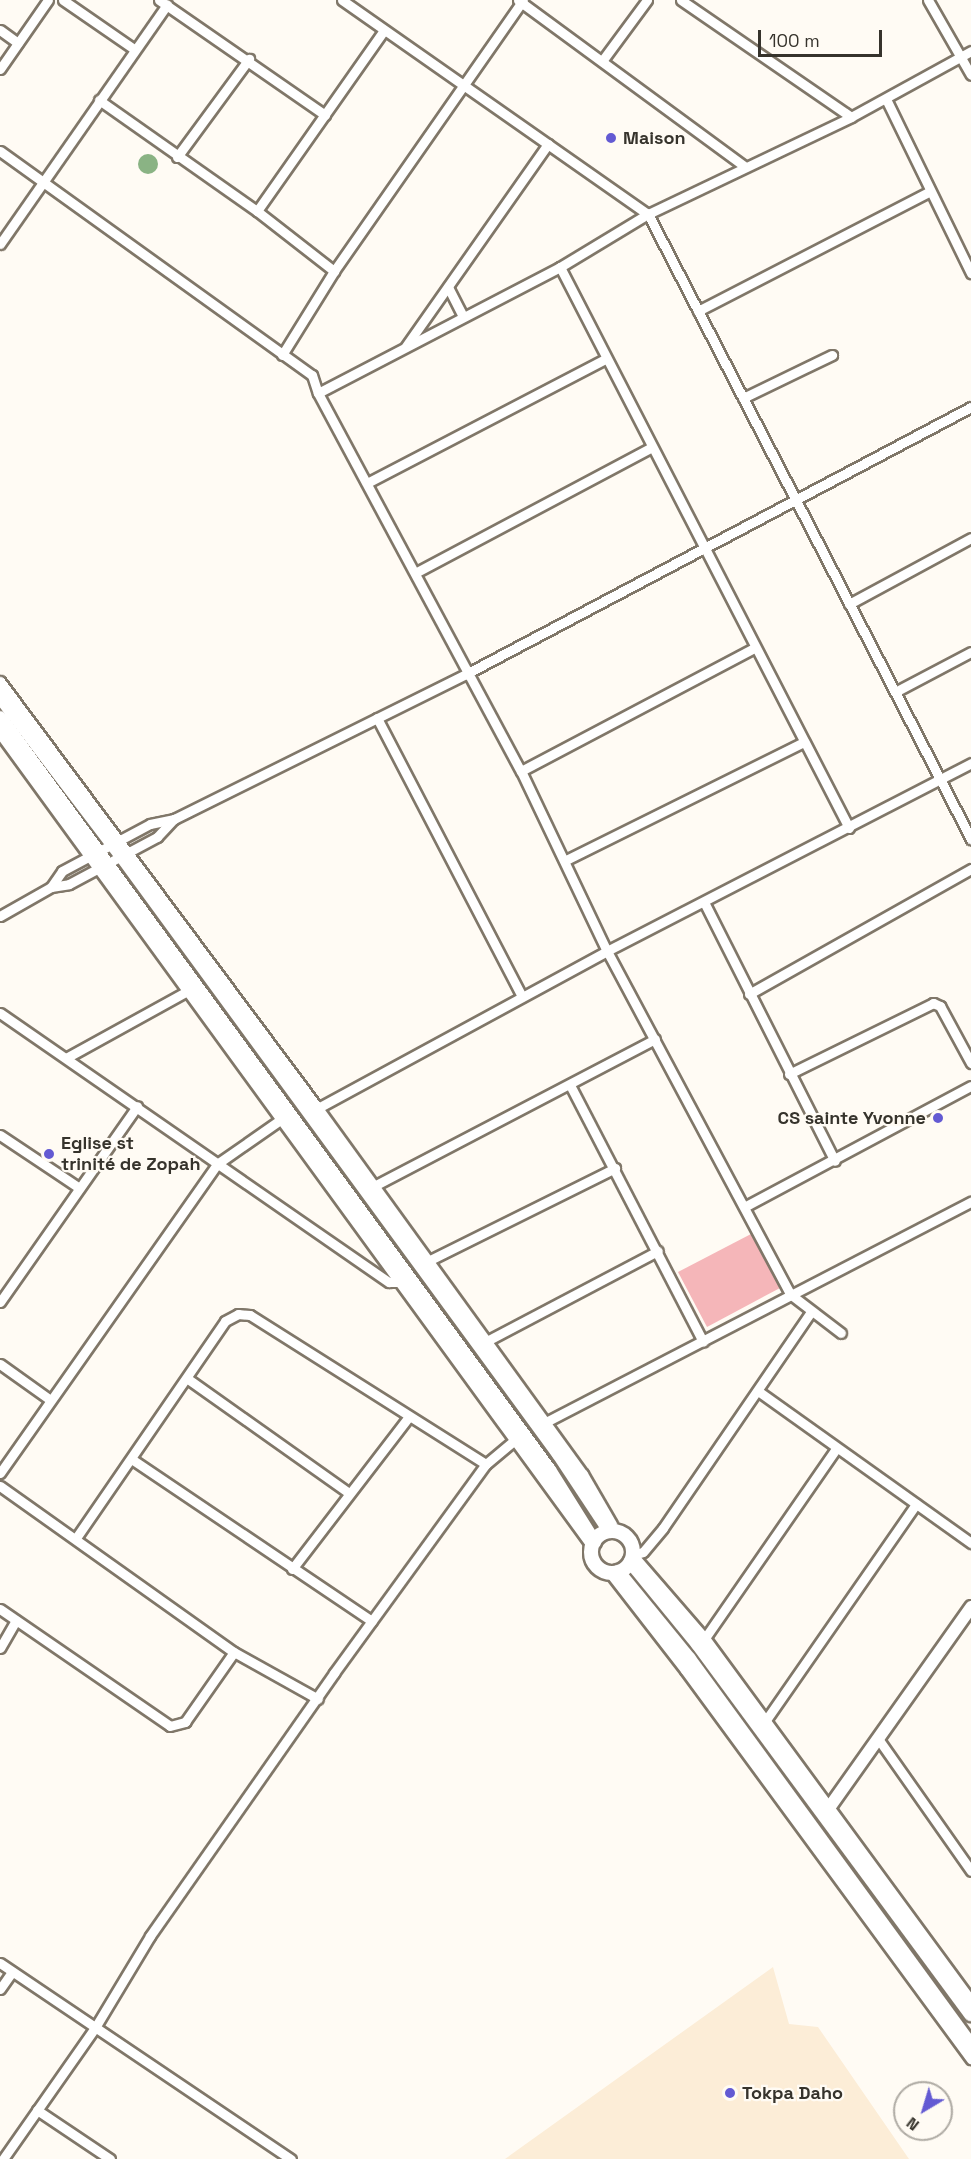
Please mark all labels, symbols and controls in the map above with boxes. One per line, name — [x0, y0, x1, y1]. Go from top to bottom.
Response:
scale bar — [761, 18, 886, 56]
text: 100 m — [769, 29, 820, 52]
place label: Maison — [623, 127, 686, 149]
marker: Maison — [604, 131, 618, 145]
place label: CS sainte Yvonne — [777, 1107, 926, 1129]
marker: CS sainte Yvonne — [931, 1111, 945, 1125]
place label: Eglise st trinité de Zopah — [61, 1133, 200, 1176]
marker: Eglise st trinité de Zopah — [42, 1147, 56, 1161]
north arrow — [893, 2081, 953, 2141]
place label: Tokpa Daho — [742, 2082, 843, 2104]
marker: Tokpa Daho — [723, 2086, 737, 2100]
text: N — [902, 2112, 924, 2136]

